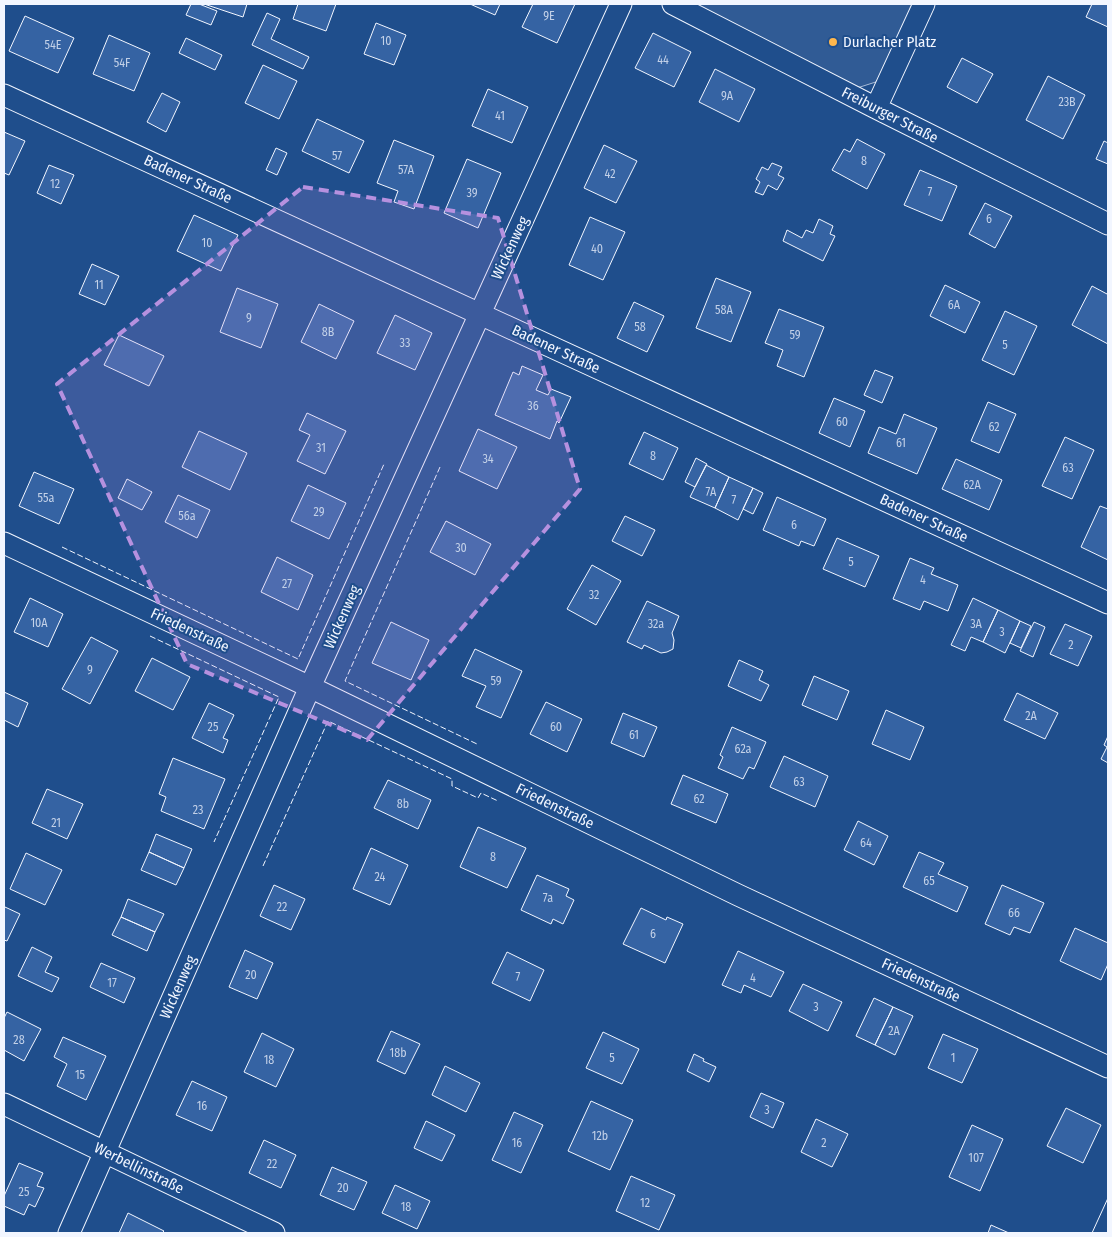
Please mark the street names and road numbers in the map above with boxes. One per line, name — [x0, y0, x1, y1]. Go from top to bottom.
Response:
street label: Freiburger Straße — [839, 83, 941, 147]
street label: Badener Straße — [141, 151, 235, 207]
street label: Wickenweg — [487, 213, 533, 283]
street label: Badener Straße — [509, 321, 603, 377]
street label: Badener Straße — [877, 490, 971, 546]
street label: Wickenweg — [320, 582, 364, 652]
street label: Friedenstraße — [148, 604, 232, 656]
street label: Friedenstraße — [513, 779, 597, 833]
street label: Wickenweg — [156, 952, 200, 1022]
street label: Friedenstraße — [879, 954, 963, 1006]
street label: Werbellinstraße — [91, 1139, 187, 1197]

